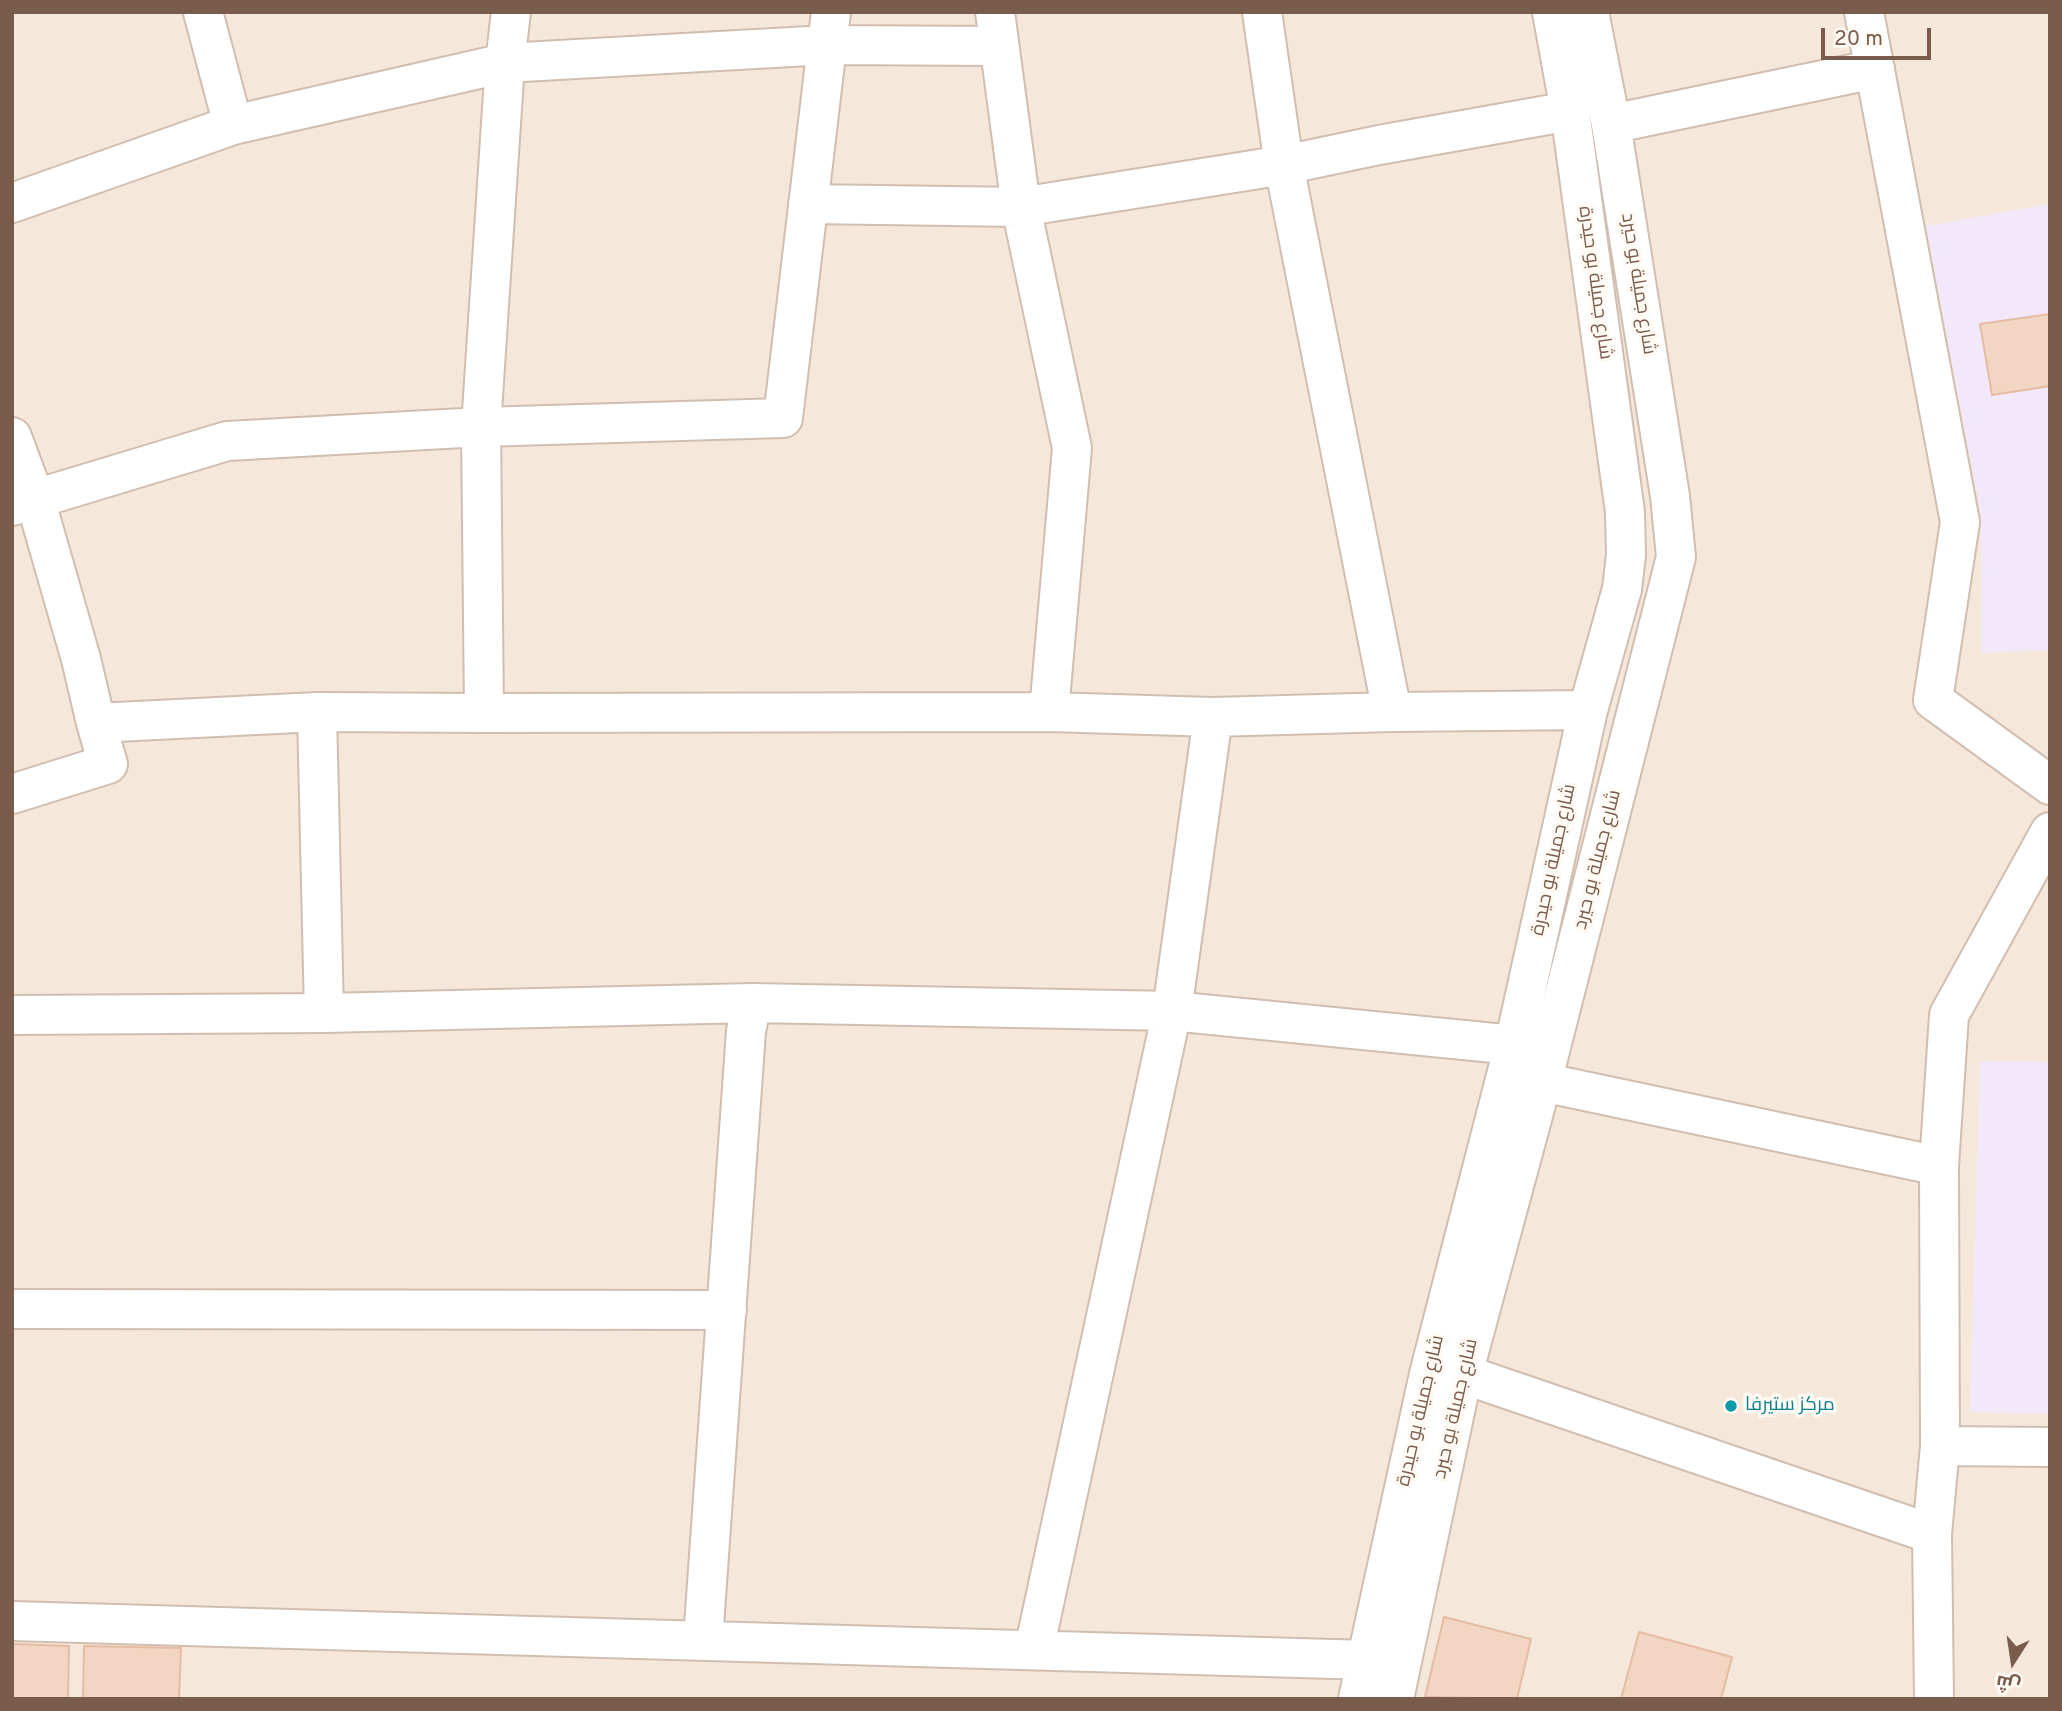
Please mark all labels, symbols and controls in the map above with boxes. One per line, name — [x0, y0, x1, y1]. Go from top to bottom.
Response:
scale bar — [1824, 14, 1934, 58]
text: 20 m — [1834, 26, 1883, 53]
street label: شارع جميلة بو حيدرة — [1572, 205, 1616, 361]
street label: شارع جميلة بو حيرد — [1615, 212, 1659, 356]
street label: شارع جميلة بو حيدرة — [1528, 782, 1582, 938]
street label: شارع جميلة بو حيرد — [1571, 788, 1627, 932]
street label: شارع جميلة بو حيدرة — [1394, 1333, 1450, 1489]
street label: شارع جميلة بو حيرد — [1430, 1337, 1484, 1481]
place label: مركز ستيرفا — [1745, 1395, 1835, 1417]
marker: مركز ستيرفا — [1723, 1398, 1739, 1414]
north arrow — [1978, 1627, 2048, 1697]
text: ش — [1994, 1668, 2023, 1697]

